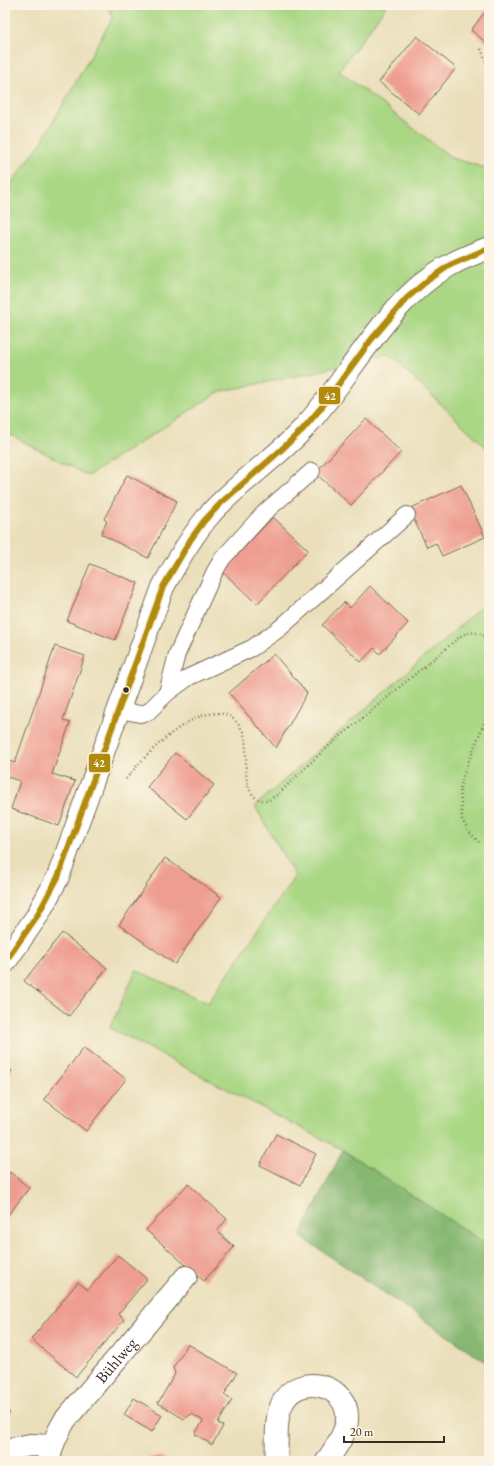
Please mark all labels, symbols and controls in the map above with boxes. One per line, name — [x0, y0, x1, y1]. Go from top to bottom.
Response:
line badge: 42 — [318, 386, 341, 405]
text: 42 — [324, 389, 336, 403]
unlabelled marker — [121, 685, 131, 695]
line badge: 42 — [88, 753, 111, 773]
text: 42 — [93, 756, 105, 770]
street label: Bühlweg — [91, 1332, 142, 1388]
scale bar — [344, 1418, 444, 1444]
text: 20 m — [350, 1424, 374, 1440]

